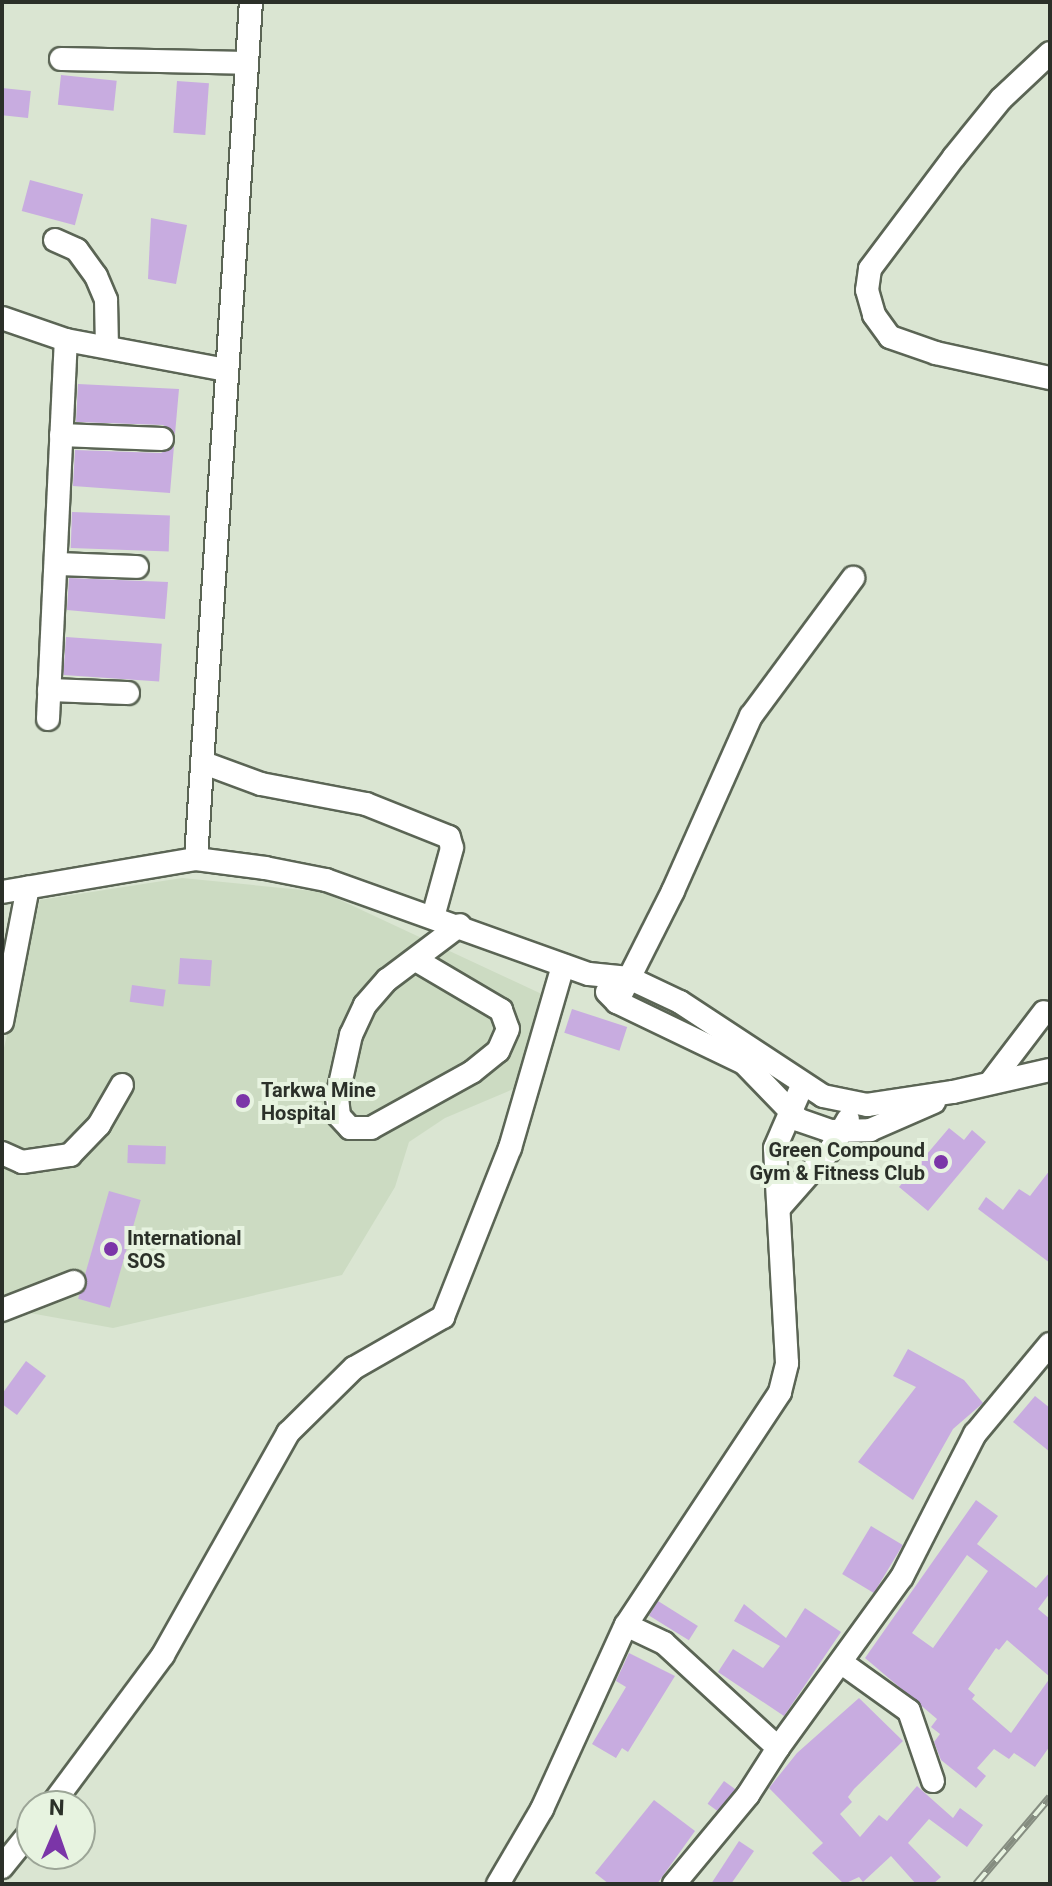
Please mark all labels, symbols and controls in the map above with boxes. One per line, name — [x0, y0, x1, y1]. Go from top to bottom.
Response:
place label: Tarkwa Mine Hospital — [261, 1078, 376, 1125]
marker: Tarkwa Mine Hospital — [232, 1090, 254, 1112]
place label: Green Compound Gym & Fitness Club — [749, 1138, 925, 1185]
marker: Green Compound Gym & Fitness Club — [932, 1153, 950, 1171]
place label: International SOS — [127, 1226, 241, 1273]
marker: International SOS — [102, 1240, 120, 1258]
north arrow — [16, 1790, 96, 1870]
text: N — [49, 1795, 65, 1820]

